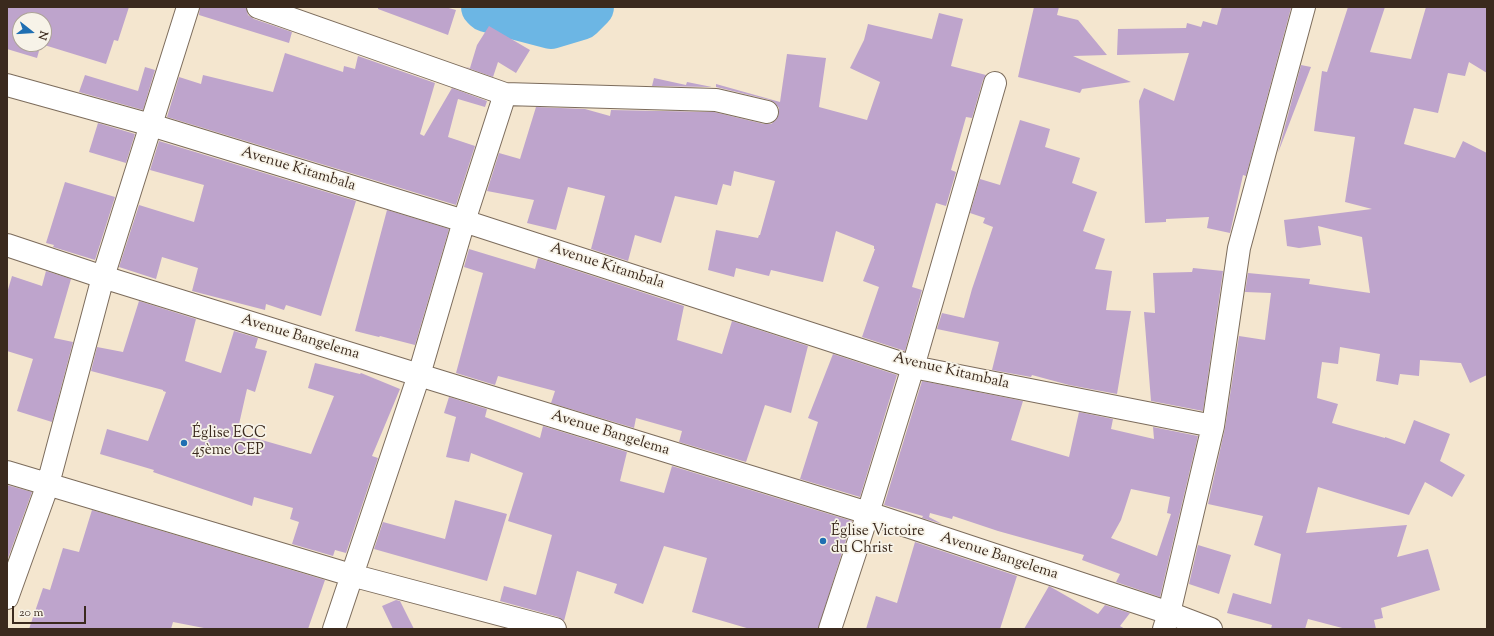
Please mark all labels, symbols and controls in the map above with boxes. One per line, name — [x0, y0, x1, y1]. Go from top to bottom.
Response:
north arrow — [12, 12, 52, 52]
text: N — [34, 29, 51, 42]
street label: Avenue Kitambala — [239, 144, 357, 196]
street label: Avenue Kitambala — [548, 240, 666, 294]
street label: Avenue Bangelema — [239, 311, 361, 365]
street label: Avenue Kitambala — [891, 350, 1011, 394]
street label: Avenue Bangelema — [549, 407, 671, 461]
place label: Église ECC 45ème CEP — [192, 425, 266, 460]
marker: Église ECC 45ème CEP — [179, 438, 189, 448]
place label: Église Victoire du Christ — [831, 523, 924, 558]
street label: Avenue Bangelema — [938, 529, 1060, 585]
marker: Église Victoire du Christ — [818, 536, 828, 546]
scale bar — [14, 598, 88, 624]
text: 20 m — [19, 604, 43, 622]

